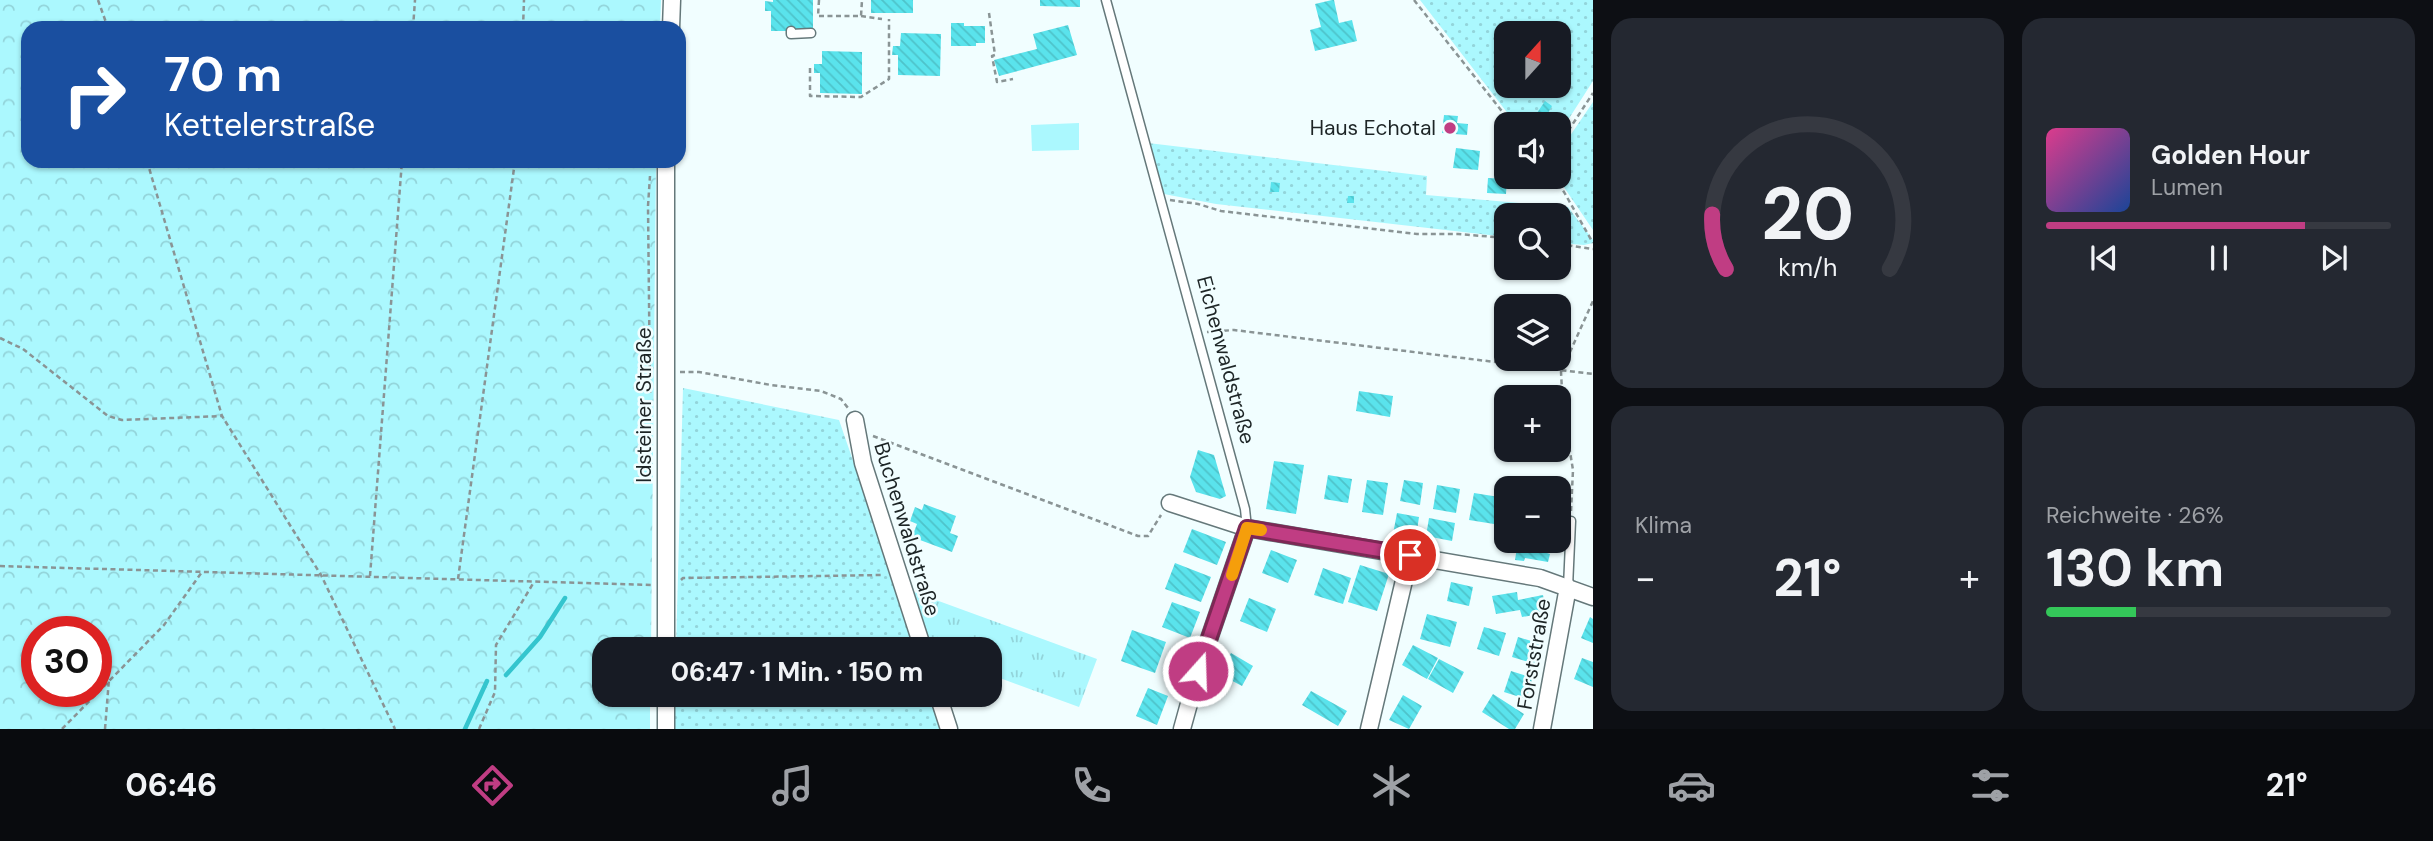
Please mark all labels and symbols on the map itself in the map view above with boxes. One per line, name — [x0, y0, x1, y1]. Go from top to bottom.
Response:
north arrow — [1494, 21, 1572, 98]
place label: Haus Echotal — [1310, 114, 1436, 142]
marker: Haus Echotal — [1442, 120, 1458, 136]
street label: Eichenwaldstraße — [1190, 273, 1262, 447]
street label: Idsteiner Straße — [630, 327, 658, 483]
street label: Buchenwaldstraße — [867, 438, 947, 620]
pin — [1380, 525, 1440, 585]
street label: Forststraße — [1510, 596, 1558, 712]
speed limit sign: 30 — [21, 616, 112, 707]
position arrow — [1161, 634, 1235, 708]

